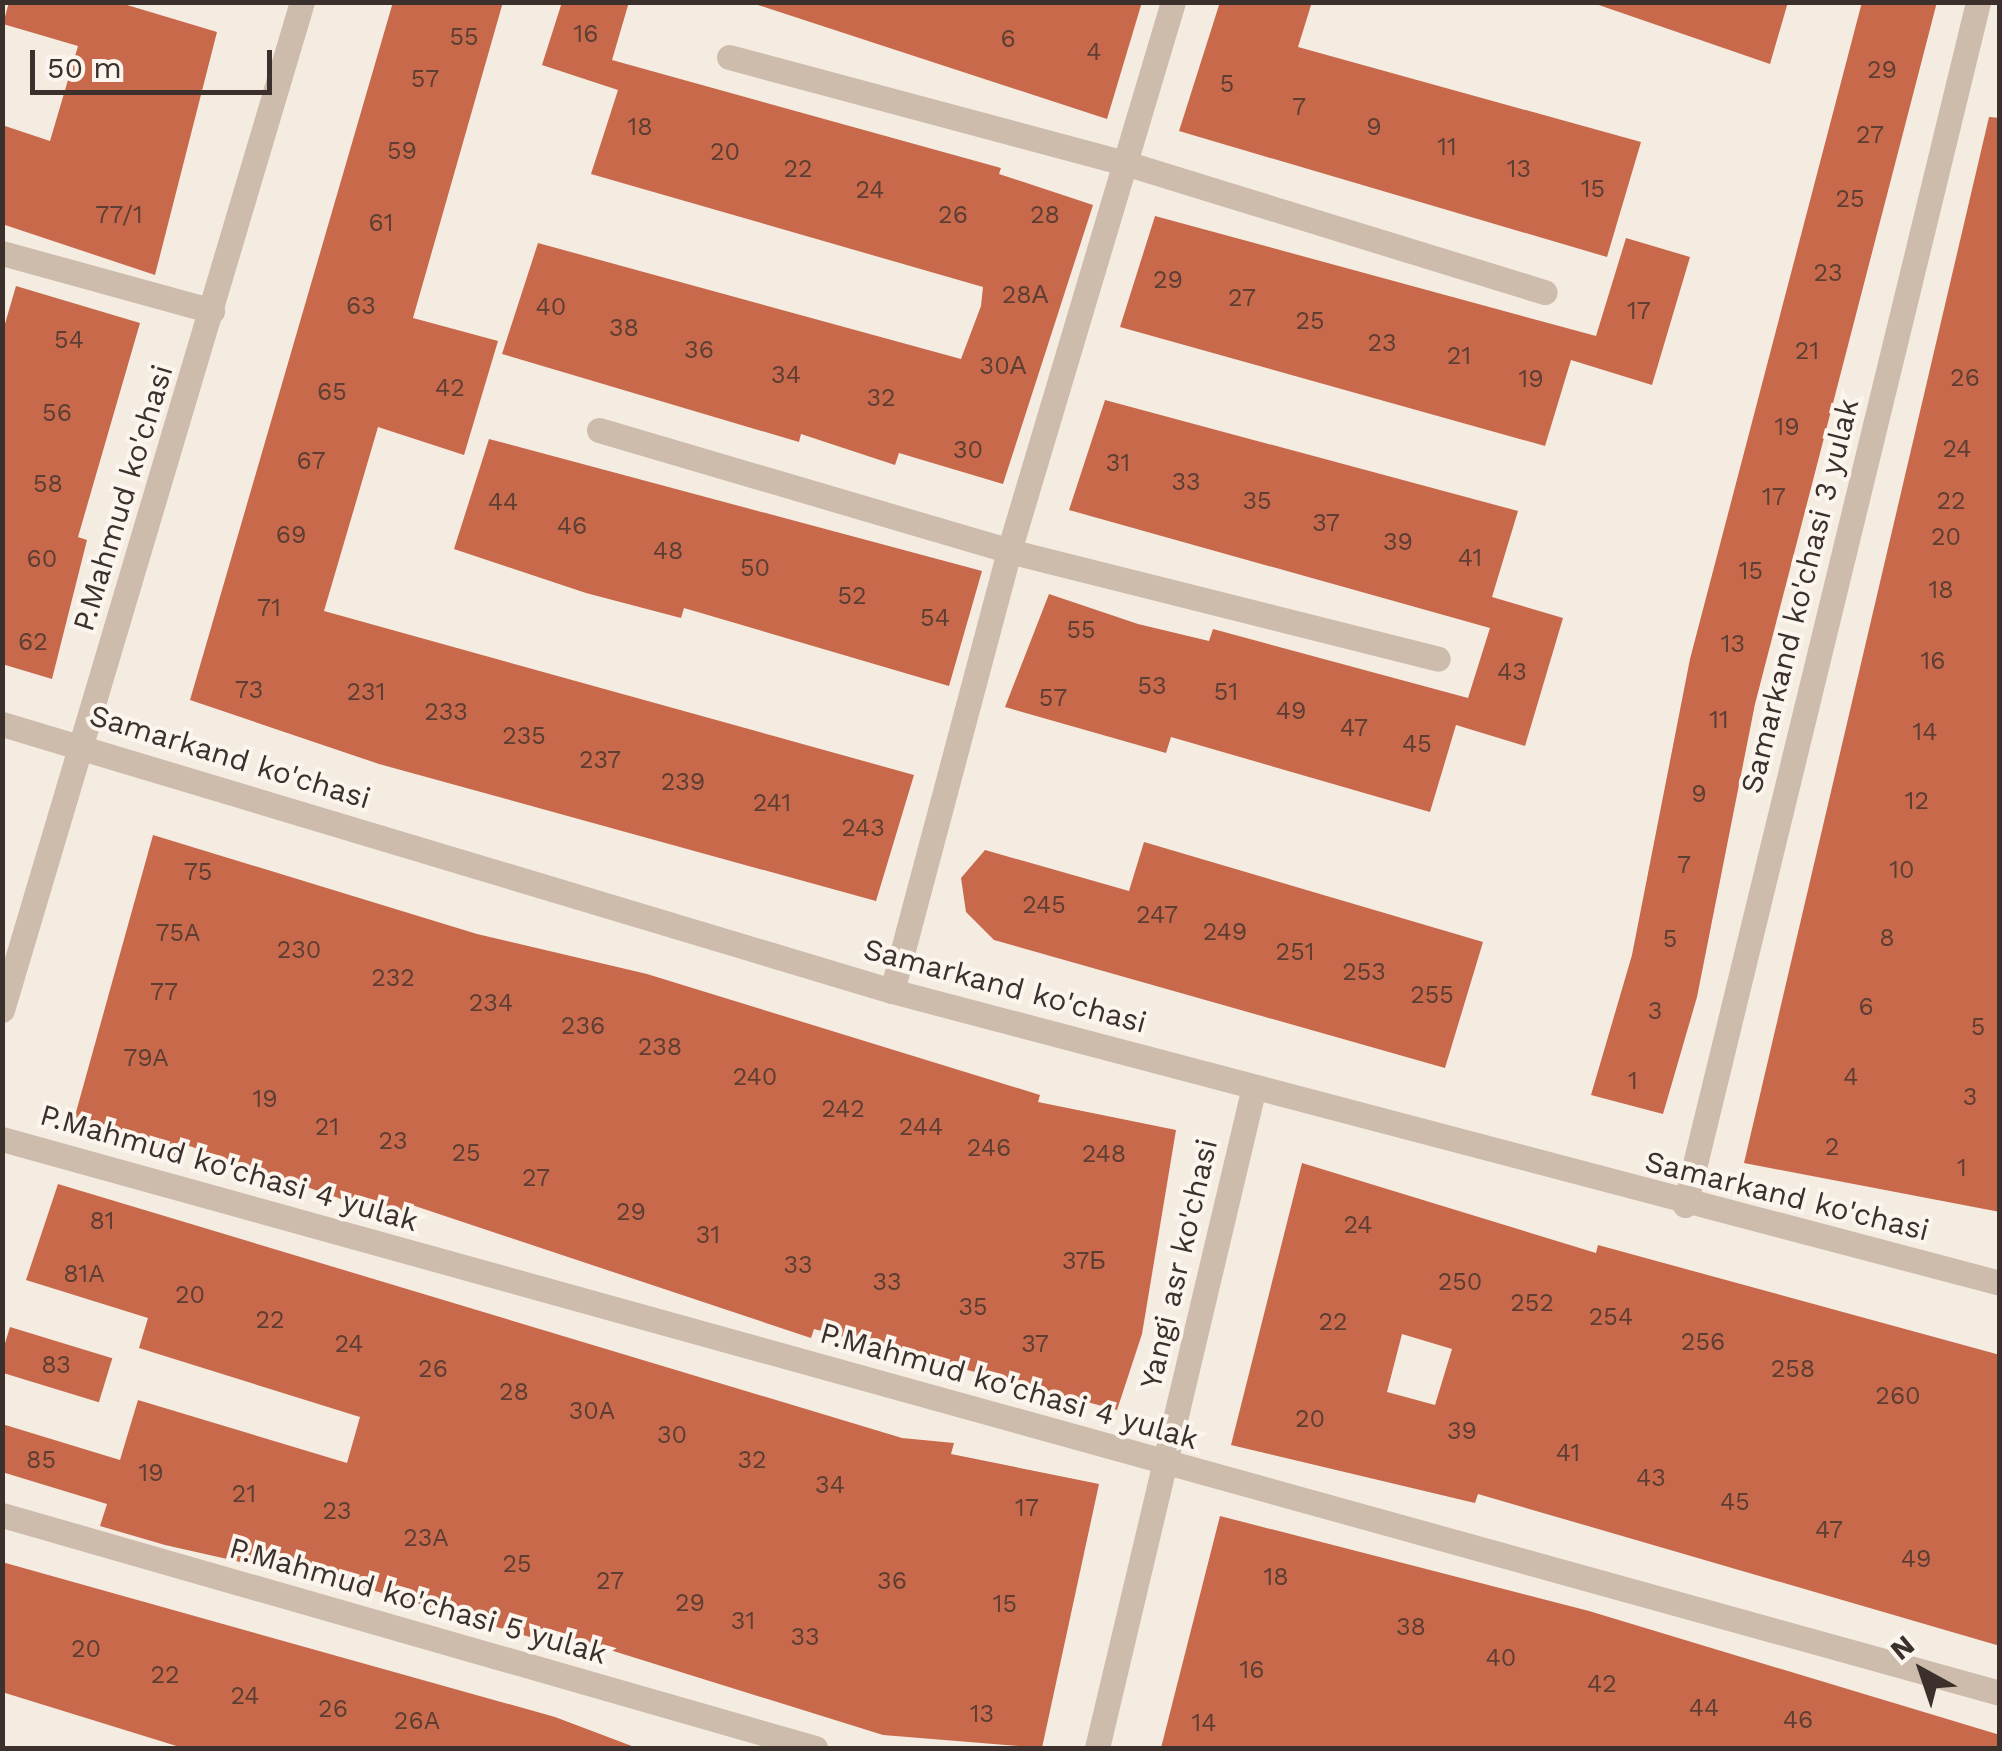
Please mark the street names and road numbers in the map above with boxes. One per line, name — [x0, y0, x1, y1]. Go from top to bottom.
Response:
street label: P.Mahmud ko'chasi — [65, 361, 181, 635]
street label: Samarkand ko'chasi 3 yulak — [1733, 394, 1867, 798]
street label: Samarkand ko'chasi — [85, 697, 375, 817]
street label: Samarkand ko'chasi — [860, 931, 1150, 1041]
street label: P.Mahmud ko'chasi 4 yulak — [36, 1097, 422, 1239]
street label: Yangi asr ko'chasi — [1133, 1135, 1225, 1393]
street label: Samarkand ko'chasi — [1641, 1143, 1933, 1249]
street label: P.Mahmud ko'chasi 4 yulak — [816, 1315, 1202, 1457]
street label: P.Mahmud ko'chasi 5 yulak — [225, 1530, 611, 1672]

